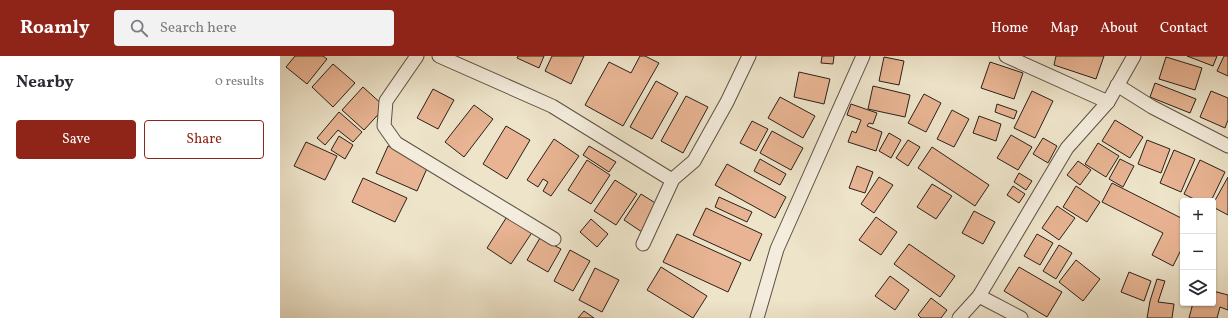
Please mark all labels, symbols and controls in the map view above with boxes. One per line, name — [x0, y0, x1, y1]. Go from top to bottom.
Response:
search box — [114, 10, 394, 46]
text: Roamly — [20, 15, 90, 41]
icon: search — [128, 17, 150, 39]
text: Search here — [160, 18, 237, 39]
text: Home — [991, 19, 1028, 38]
text: Map — [1050, 19, 1078, 38]
text: About — [1100, 19, 1138, 38]
text: Contact — [1160, 19, 1208, 38]
text: Nearby — [16, 71, 74, 94]
text: 0 results — [215, 73, 264, 91]
button: Save — [16, 120, 136, 159]
button: Share — [144, 120, 264, 159]
map controls — [1180, 198, 1216, 306]
button: + — [1180, 198, 1216, 234]
button: − — [1180, 234, 1216, 270]
button: layers — [1180, 270, 1216, 306]

